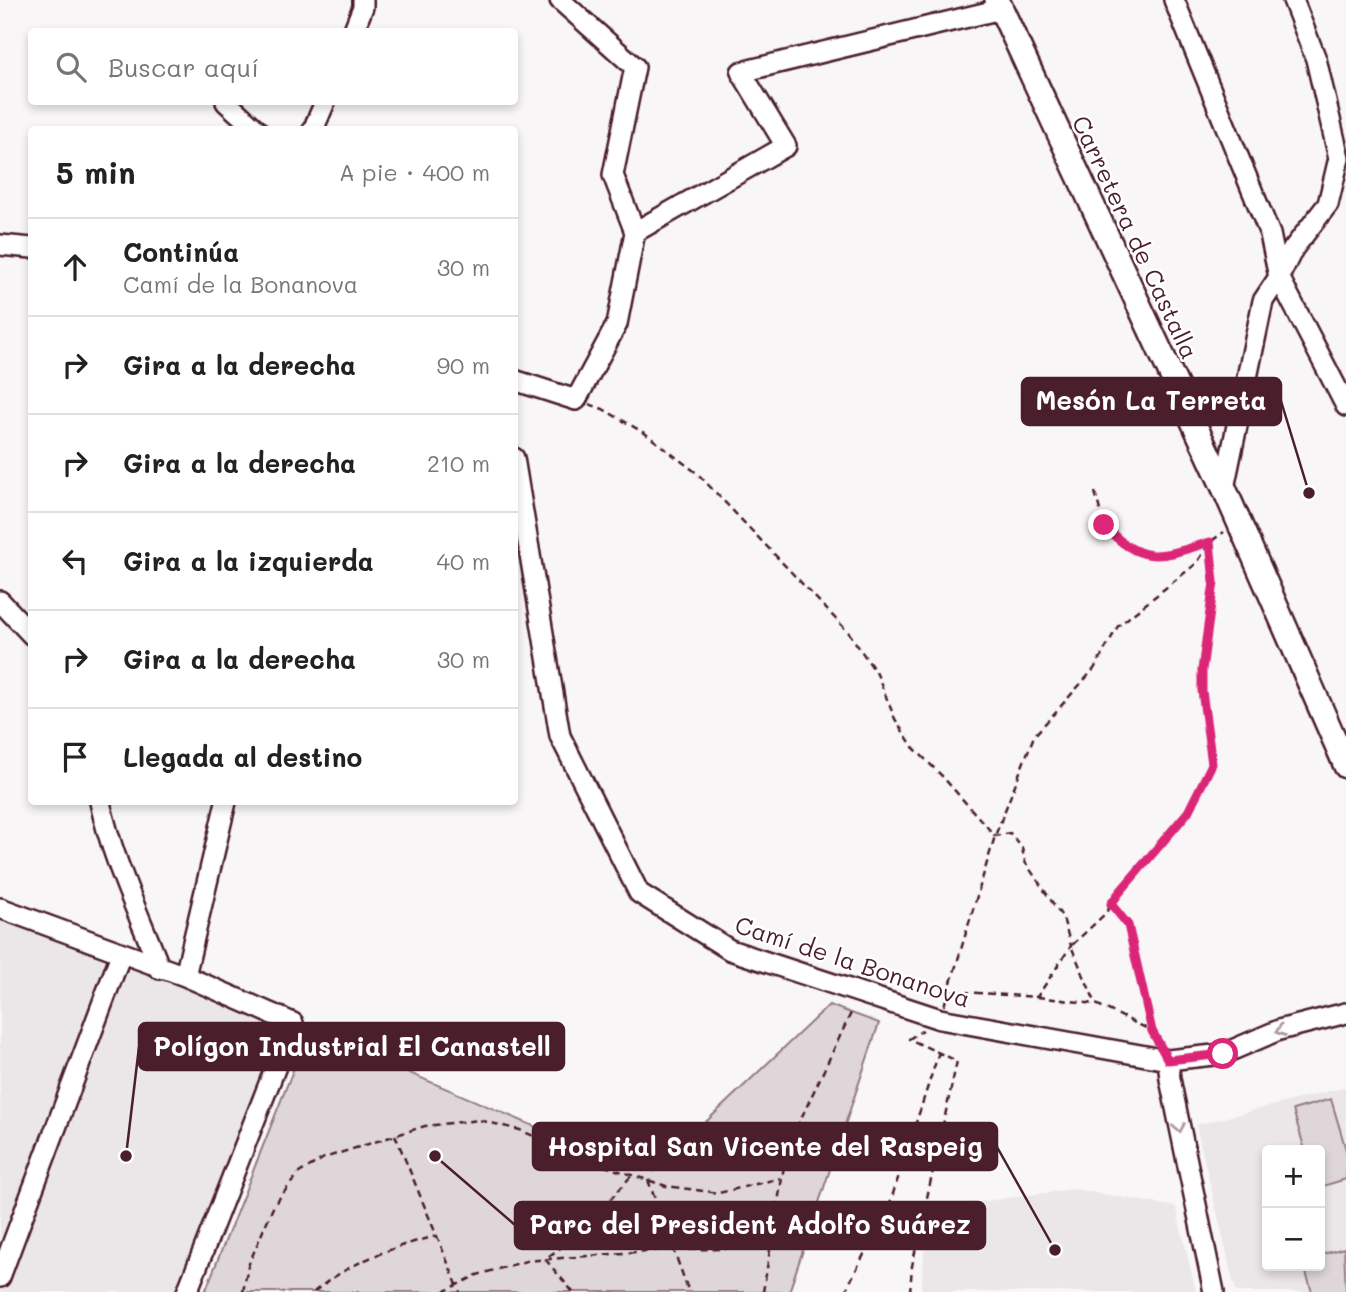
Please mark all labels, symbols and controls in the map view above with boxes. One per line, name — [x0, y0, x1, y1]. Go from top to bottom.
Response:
search box — [28, 28, 518, 105]
icon: search — [52, 48, 90, 86]
text: Buscar aquí — [108, 50, 259, 84]
street label: Carretera de Castalla — [1066, 110, 1206, 364]
text: 5 min — [56, 152, 136, 192]
text: A pie · 400 m — [339, 157, 490, 187]
text: Continúa — [123, 235, 239, 269]
icon: ahead — [56, 248, 94, 286]
text: 30 m — [437, 252, 490, 282]
text: Camí de la Bonanova — [123, 269, 358, 299]
icon: right — [56, 346, 94, 384]
text: Gira a la derecha — [123, 348, 356, 382]
text: 90 m — [437, 350, 490, 380]
callout: Mesón La Terreta — [1022, 378, 1281, 425]
text: Mesón La Terreta — [1035, 383, 1267, 417]
icon: right — [56, 444, 94, 482]
text: Gira a la derecha — [123, 446, 356, 480]
text: 210 m — [427, 448, 490, 478]
route end — [1088, 509, 1119, 540]
icon: left — [56, 542, 94, 580]
text: Gira a la izquierda — [123, 544, 374, 578]
text: 40 m — [437, 546, 490, 576]
icon: right — [56, 640, 94, 678]
text: Gira a la derecha — [123, 642, 356, 676]
text: 30 m — [437, 644, 490, 674]
icon: arrive — [56, 738, 94, 776]
text: Llegada al destino — [123, 740, 362, 774]
street label: Camí de la Bonanova — [732, 908, 974, 1014]
callout: Polígon Industrial El Canastell — [139, 1023, 564, 1070]
one-way arrow — [1275, 1023, 1287, 1037]
text: Polígon Industrial El Canastell — [153, 1029, 551, 1063]
route start — [1207, 1038, 1238, 1069]
one-way arrow — [1171, 1122, 1186, 1134]
callout: Hospital San Vicente del Raspeig — [533, 1123, 997, 1170]
text: Hospital San Vicente del Raspeig — [547, 1129, 983, 1163]
map controls — [1262, 1145, 1325, 1271]
button: + — [1262, 1145, 1325, 1208]
callout: Parc del President Adolfo Suárez — [515, 1202, 985, 1249]
text: Parc del President Adolfo Suárez — [529, 1207, 971, 1241]
button: − — [1262, 1208, 1325, 1271]

